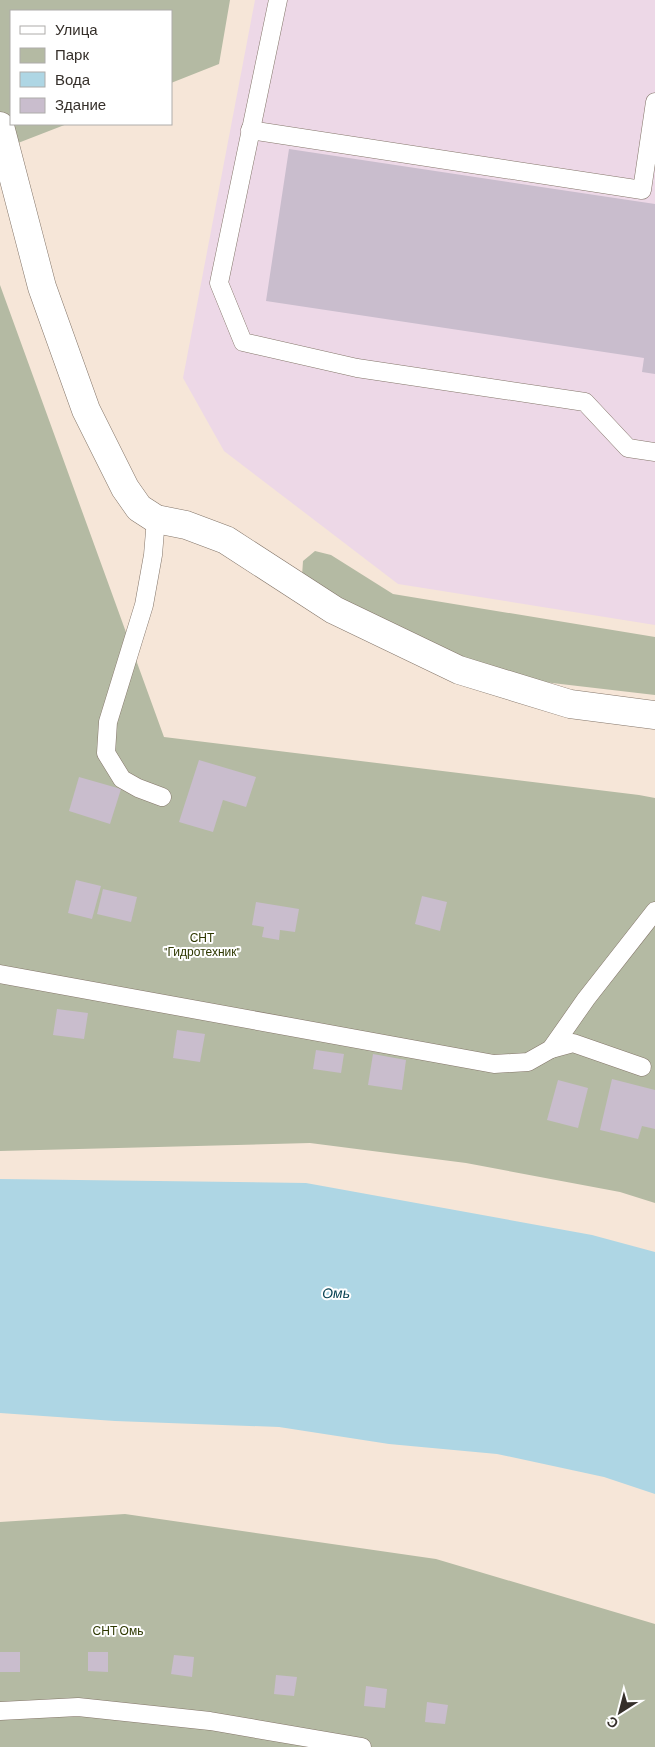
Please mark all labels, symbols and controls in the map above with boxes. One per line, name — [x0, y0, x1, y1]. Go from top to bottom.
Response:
legend — [10, 10, 172, 125]
text: Улица — [55, 20, 98, 38]
text: Парк — [55, 45, 89, 63]
text: Вода — [55, 70, 91, 88]
text: Здание — [55, 95, 106, 113]
park label: СНТ "Гидротехник" — [164, 930, 240, 959]
water label: Омь — [322, 1284, 350, 1301]
park label: СНТ Омь — [93, 1623, 143, 1637]
north arrow — [595, 1687, 645, 1737]
text: С — [603, 1713, 621, 1733]

